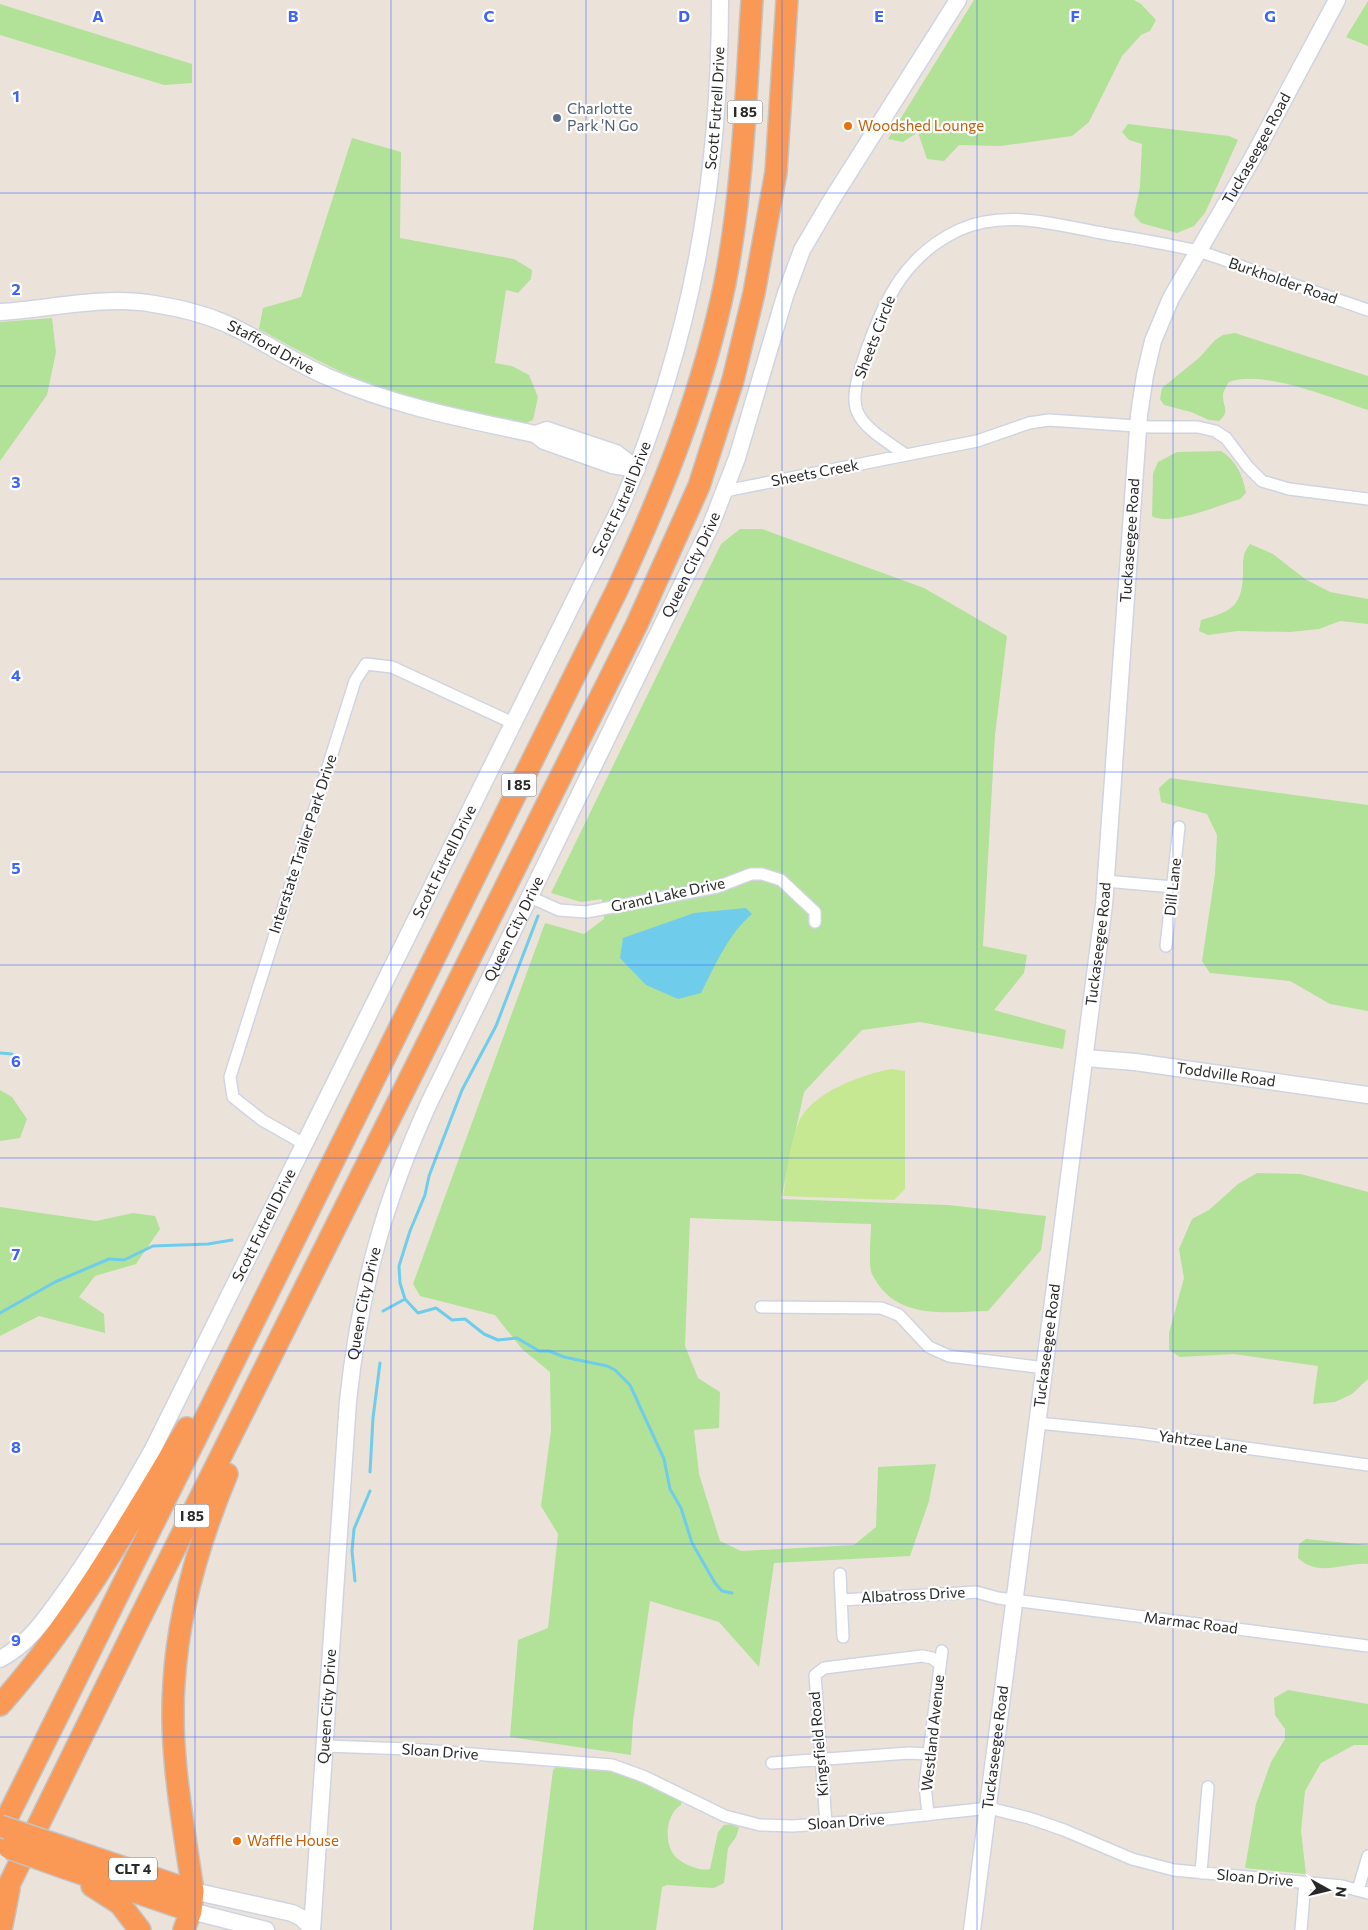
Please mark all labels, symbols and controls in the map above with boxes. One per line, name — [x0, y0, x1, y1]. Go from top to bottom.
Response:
text: A — [92, 6, 104, 25]
text: B — [288, 6, 299, 25]
text: C — [484, 6, 495, 25]
text: D — [678, 6, 690, 25]
text: E — [874, 6, 884, 25]
text: F — [1070, 6, 1080, 25]
text: G — [1264, 6, 1276, 25]
street label: Scott Futrell Drive — [701, 46, 727, 171]
text: 1 — [12, 86, 20, 105]
street label: Tuckaseegee Road — [1218, 89, 1294, 207]
place label: Charlotte Park 'N Go — [567, 99, 638, 134]
road number: I 85 — [728, 100, 762, 124]
marker: Charlotte Park 'N Go — [551, 112, 563, 124]
place label: Woodshed Lounge — [858, 116, 984, 134]
marker: Woodshed Lounge — [842, 120, 854, 132]
street label: Burkholder Road — [1226, 253, 1340, 307]
text: 2 — [11, 279, 21, 298]
street label: Sheets Circle — [850, 292, 898, 381]
street label: Stafford Drive — [225, 315, 318, 377]
street label: Scott Futrell Drive — [588, 438, 654, 559]
street label: Sheets Creek — [769, 455, 860, 489]
text: 3 — [11, 472, 21, 491]
street label: Tuckaseegee Road — [1116, 478, 1142, 603]
street label: Queen City Drive — [657, 509, 723, 620]
text: 4 — [11, 665, 21, 684]
street label: Interstate Trailer Park Drive — [265, 752, 340, 935]
road number: I 85 — [502, 774, 536, 796]
street label: Scott Futrell Drive — [408, 802, 479, 921]
street label: Dill Lane — [1160, 857, 1184, 917]
text: 5 — [11, 858, 21, 877]
street label: Queen City Drive — [480, 873, 546, 984]
street label: Grand Lake Drive — [609, 873, 727, 915]
street label: Tuckaseegee Road — [1081, 881, 1114, 1007]
text: 6 — [11, 1051, 21, 1070]
street label: Toddville Road — [1175, 1058, 1277, 1090]
street label: Scott Futrell Drive — [228, 1165, 299, 1284]
text: 7 — [12, 1244, 21, 1263]
street label: Queen City Drive — [343, 1245, 384, 1361]
street label: Tuckaseegee Road — [1029, 1283, 1063, 1409]
street label: Yahtzee Lane — [1157, 1426, 1249, 1456]
text: 8 — [11, 1437, 21, 1456]
road number: I 85 — [174, 1504, 210, 1528]
street label: Albatross Drive — [860, 1582, 966, 1606]
street label: Marmac Road — [1143, 1607, 1239, 1637]
text: 9 — [11, 1630, 21, 1649]
street label: Queen City Drive — [313, 1648, 339, 1765]
street label: Westland Avenue — [917, 1674, 947, 1792]
street label: Tuckaseegee Road — [978, 1684, 1011, 1810]
street label: Kingsfield Road — [804, 1691, 832, 1797]
street label: Sloan Drive — [401, 1739, 479, 1763]
street label: Sloan Drive — [807, 1809, 885, 1833]
place label: Waffle House — [247, 1831, 339, 1849]
marker: Waffle House — [231, 1835, 243, 1847]
road number: CLT 4 — [109, 1858, 157, 1880]
street label: Sloan Drive — [1216, 1865, 1294, 1889]
north arrow — [1303, 1865, 1353, 1915]
text: N — [1332, 1885, 1351, 1898]

